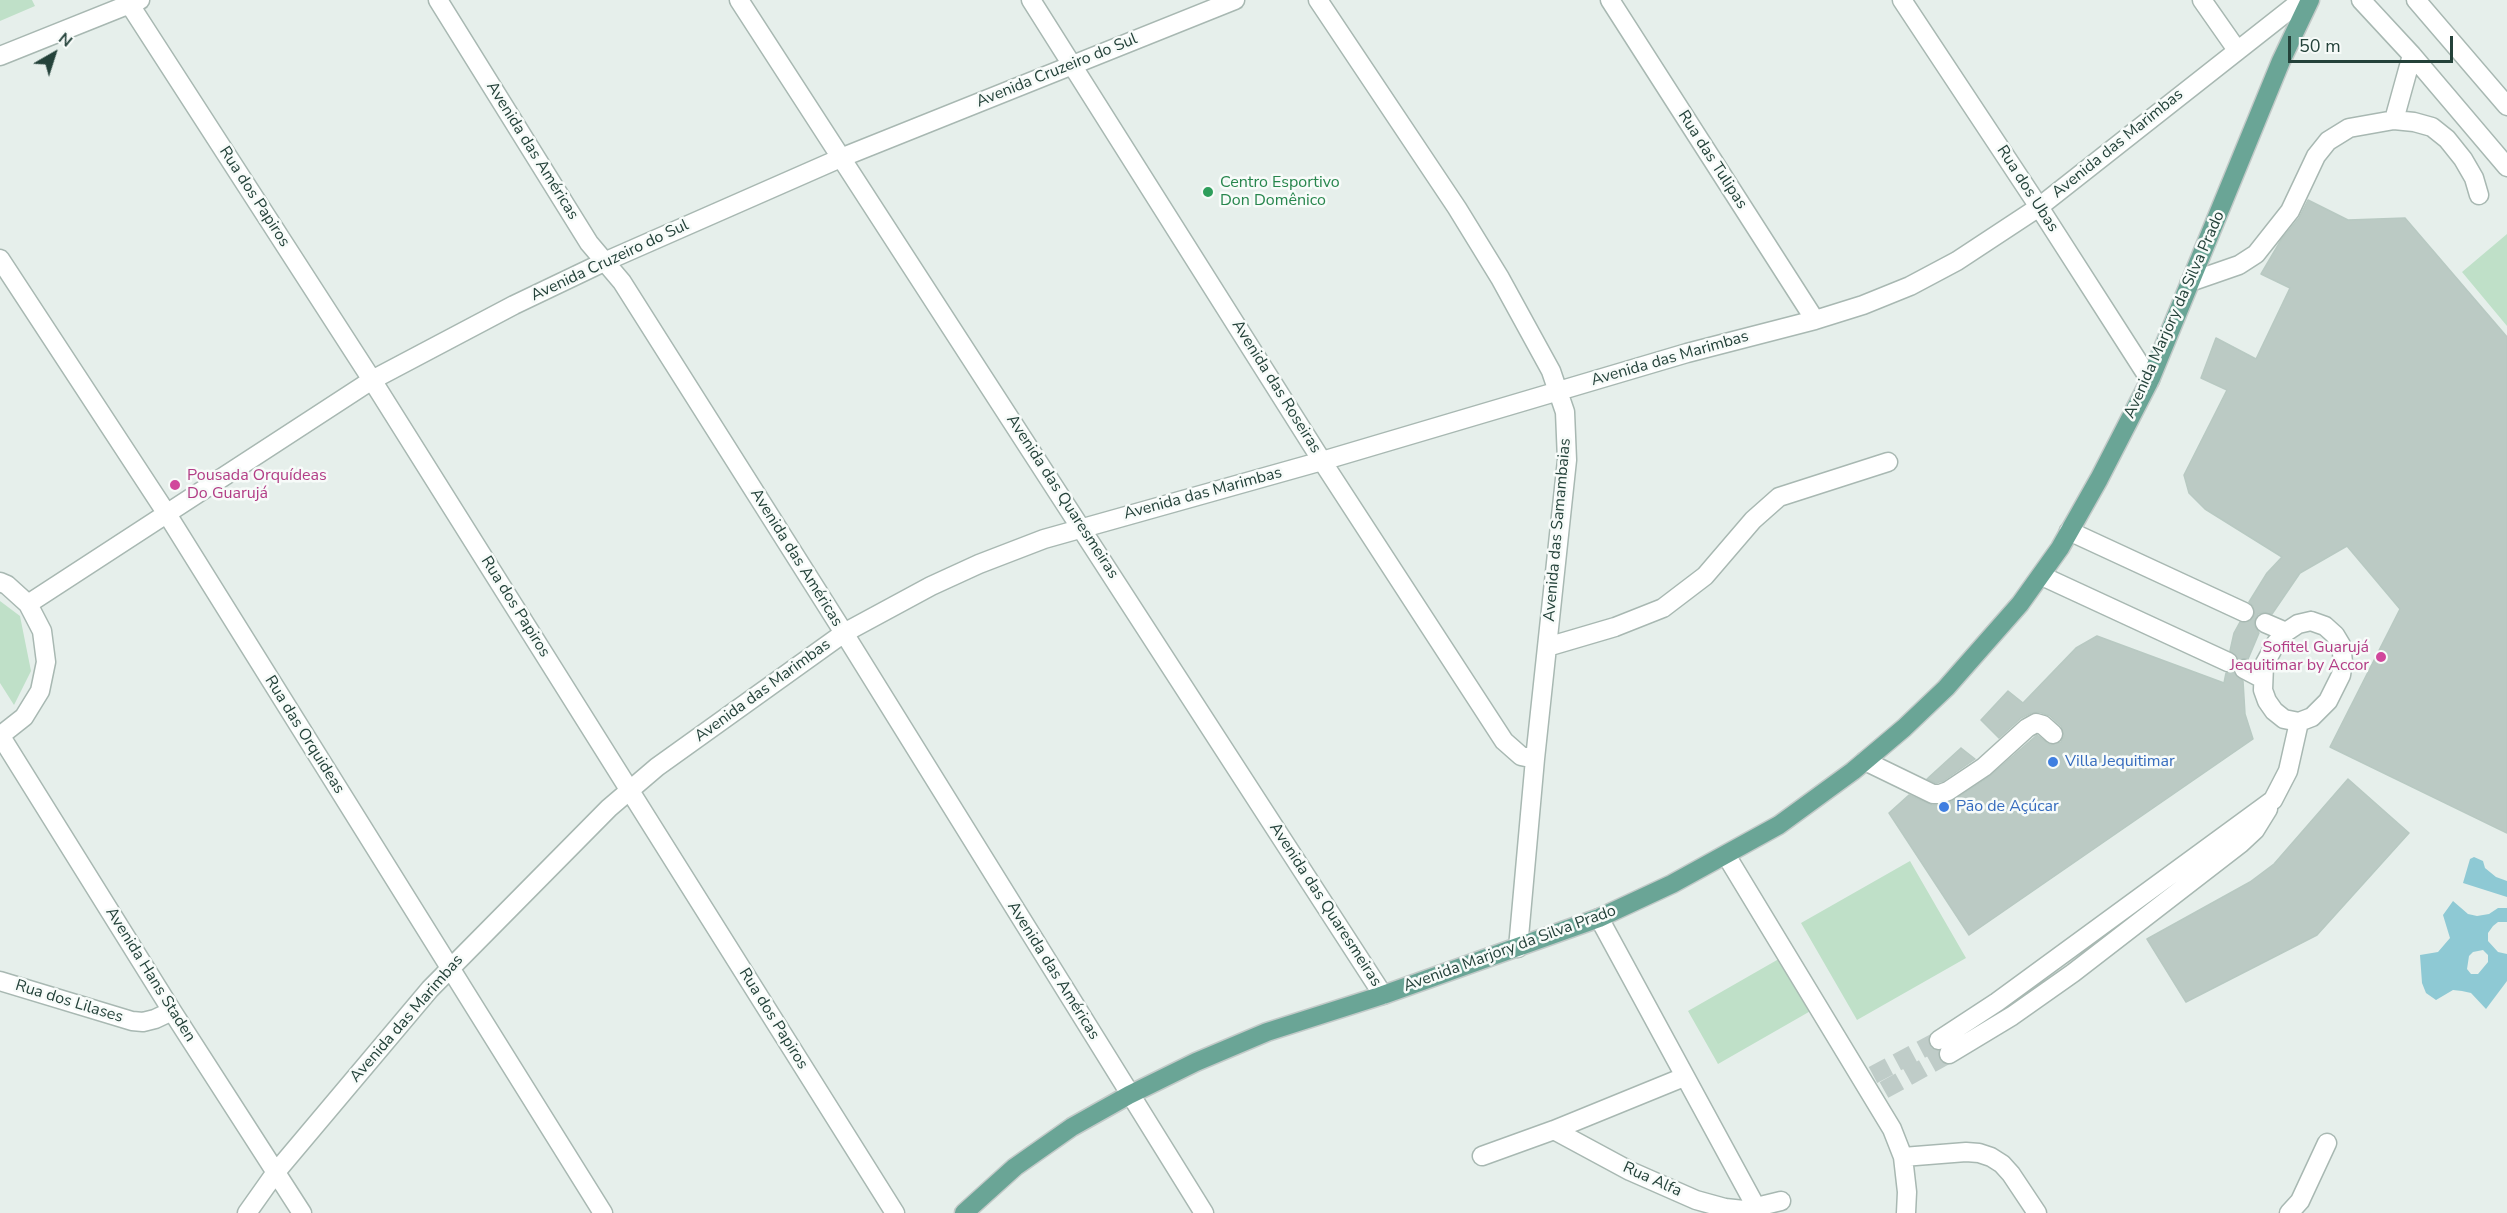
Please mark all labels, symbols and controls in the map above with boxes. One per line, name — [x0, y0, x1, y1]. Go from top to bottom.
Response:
north arrow — [24, 24, 84, 84]
scale bar — [2291, 24, 2456, 62]
text: N — [54, 28, 77, 52]
street label: Avenida Cruzeiro do Sul — [974, 30, 1140, 112]
text: 50 m — [2299, 34, 2341, 58]
street label: Avenida das Américas — [482, 78, 582, 224]
street label: Avenida das Marimbas — [2049, 85, 2187, 203]
street label: Rua das Tulipas — [1673, 107, 1751, 213]
street label: Rua dos Ubas — [1992, 142, 2062, 236]
street label: Rua dos Papiros — [214, 143, 294, 251]
place label: Centro Esportivo Don Domênico — [1220, 173, 1340, 211]
marker: Centro Esportivo Don Domênico — [1201, 185, 1215, 199]
street label: Avenida Marjory da Silva Prado — [2121, 208, 2229, 422]
street label: Avenida Cruzeiro do Sul — [528, 216, 692, 306]
street label: Avenida das Roseiras — [1227, 317, 1325, 457]
street label: Avenida das Marimbas — [1589, 327, 1751, 391]
street label: Avenida das Quaresmeiras — [1002, 411, 1122, 583]
street label: Avenida das Samambaias — [1540, 437, 1576, 623]
street label: Avenida das Marimbas — [1122, 464, 1284, 524]
place label: Pousada Orquídeas Do Guarujá — [187, 466, 327, 504]
marker: Pousada Orquídeas Do Guarujá — [168, 478, 182, 492]
street label: Avenida das Américas — [746, 485, 846, 631]
street label: Rua dos Papiros — [476, 553, 554, 661]
street label: Avenida das Marimbas — [691, 635, 835, 747]
place label: Sofitel Guarujá Jequitimar by Accor — [2230, 638, 2369, 676]
marker: Sofitel Guarujá Jequitimar by Accor — [2374, 650, 2388, 664]
street label: Rua das Orquideas — [260, 672, 348, 798]
place label: Villa Jequitimar — [2065, 752, 2175, 772]
marker: Villa Jequitimar — [2046, 755, 2060, 769]
place label: Pão de Açúcar — [1956, 797, 2059, 817]
marker: Pão de Açúcar — [1937, 800, 1951, 814]
street label: Avenida das Quaresmeiras — [1265, 819, 1385, 991]
street label: Avenida das Américas — [1003, 898, 1103, 1044]
street label: Avenida Marjory da Silva Prado — [1401, 902, 1619, 996]
street label: Avenida Hans Staden — [101, 904, 199, 1046]
street label: Avenida das Marimbas — [346, 951, 468, 1087]
street label: Rua dos Papiros — [734, 965, 812, 1073]
street label: Rua dos Lilases — [13, 976, 125, 1028]
street label: Rua Alfa — [1620, 1159, 1684, 1201]

